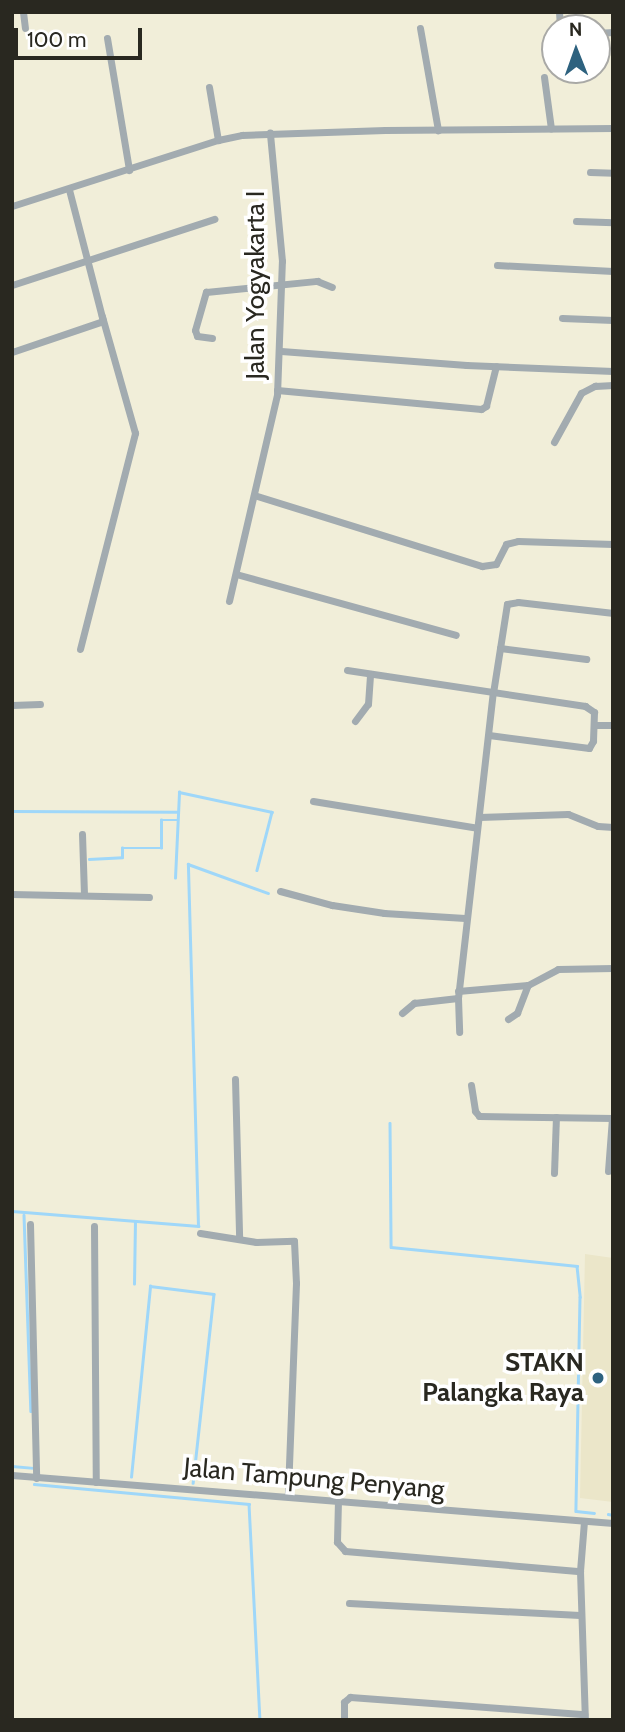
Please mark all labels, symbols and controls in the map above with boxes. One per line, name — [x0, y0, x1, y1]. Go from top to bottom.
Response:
scale bar — [18, 14, 145, 58]
north arrow — [541, 14, 611, 84]
text: N — [569, 18, 583, 41]
text: 100 m — [27, 27, 86, 52]
street label: Jalan Yogyakarta I — [240, 190, 272, 380]
place label: STAKN Palangka Raya — [422, 1347, 584, 1408]
marker: STAKN Palangka Raya — [590, 1370, 606, 1386]
street label: Jalan Tampung Penyang — [182, 1452, 446, 1506]

